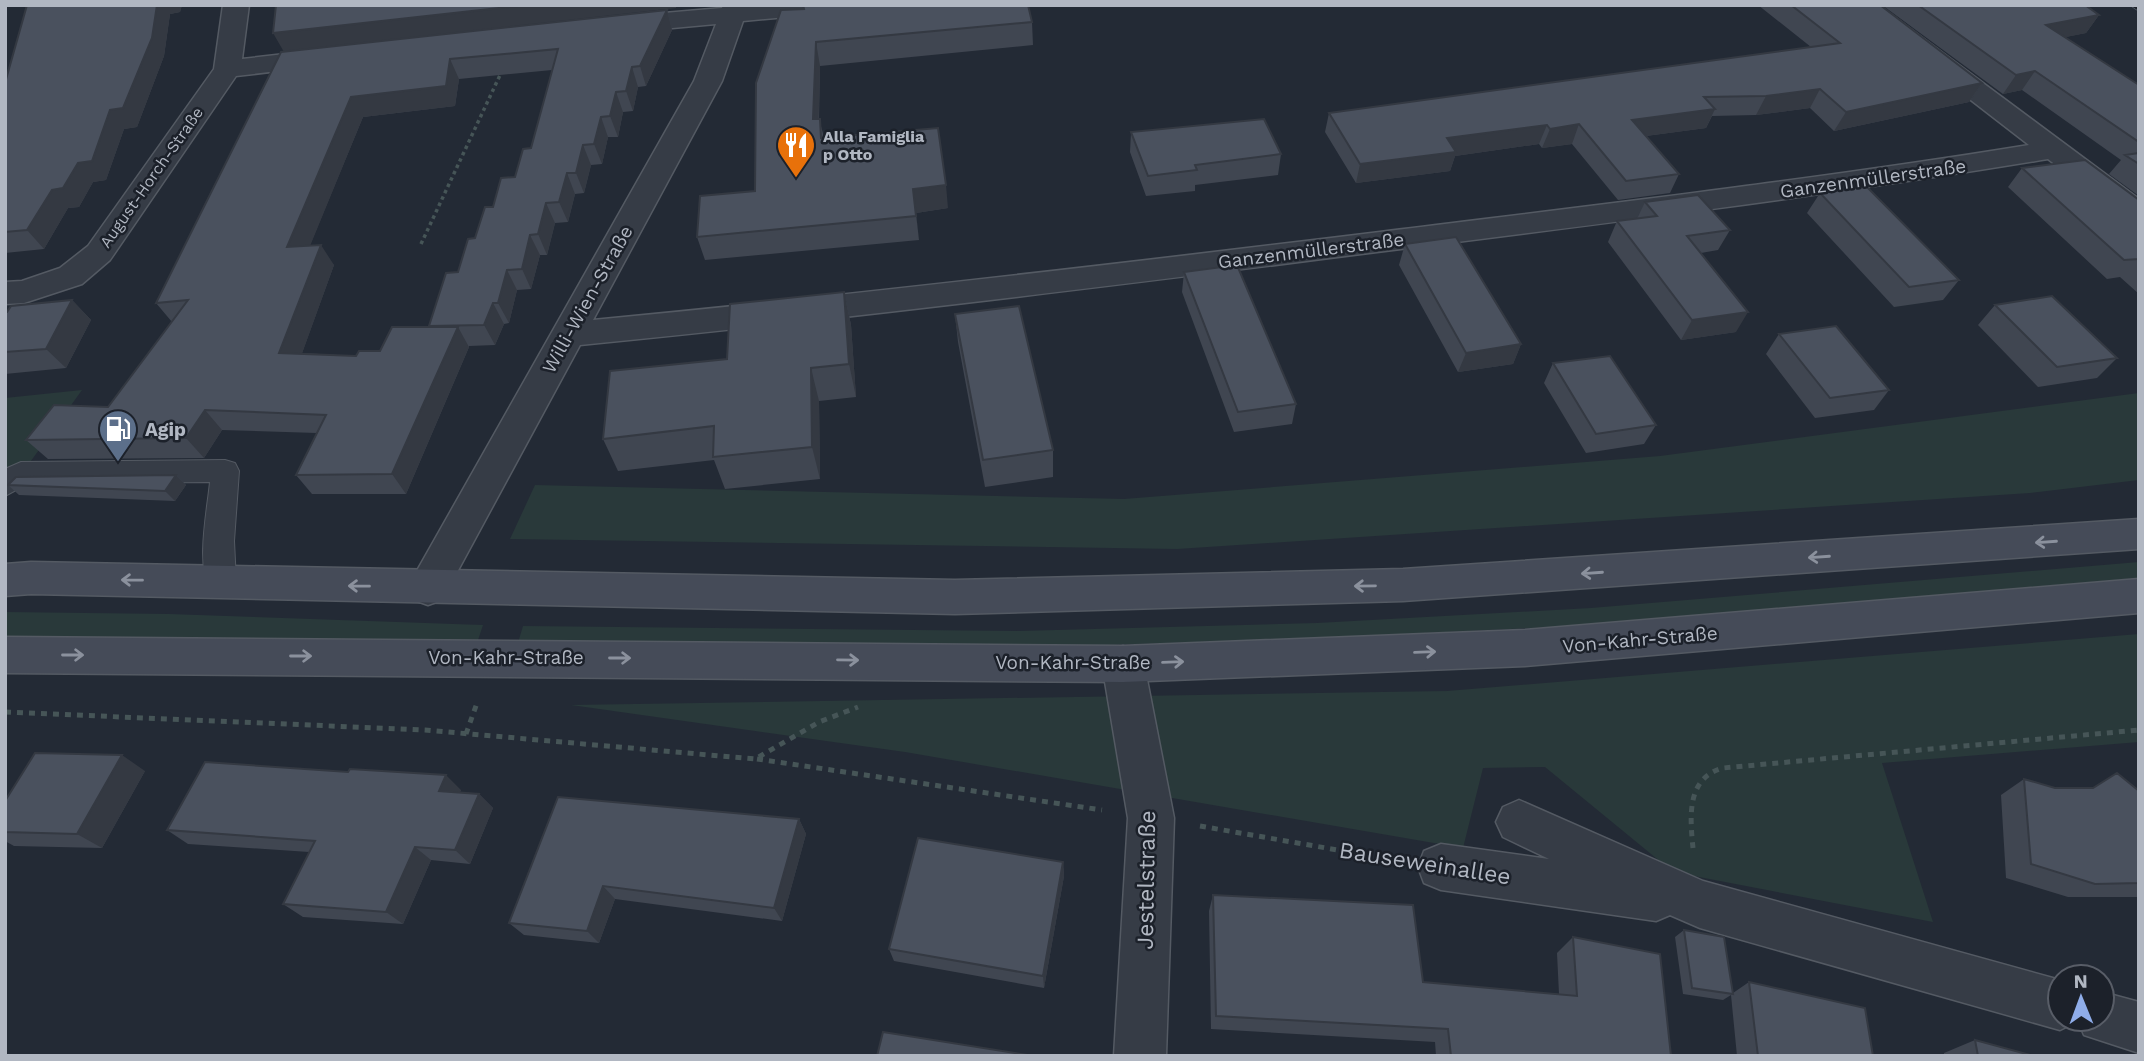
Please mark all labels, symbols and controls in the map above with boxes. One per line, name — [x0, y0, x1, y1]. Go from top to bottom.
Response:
street label: August-Horch-Straße — [96, 103, 207, 251]
restaurant icon: Alla Famiglia p Otto — [775, 124, 817, 179]
place label: Alla Famiglia p Otto — [823, 127, 925, 164]
street label: Ganzenmüllerstraße — [1779, 154, 1968, 203]
street label: Willi-Wien-Straße — [537, 221, 638, 377]
street label: Ganzenmüllerstraße — [1217, 228, 1406, 273]
fuel station icon: Agip — [97, 408, 139, 463]
place label: Agip — [145, 418, 186, 441]
one-way arrow — [2035, 536, 2057, 549]
one-way arrow — [1808, 551, 1830, 564]
one-way arrow — [1581, 566, 1604, 579]
one-way arrow — [121, 574, 144, 587]
one-way arrow — [348, 579, 371, 593]
one-way arrow — [1353, 580, 1376, 593]
street label: Von-Kahr-Straße — [1562, 621, 1719, 658]
street label: Von-Kahr-Straße — [428, 646, 584, 669]
one-way arrow — [1413, 646, 1436, 659]
one-way arrow — [62, 648, 85, 662]
one-way arrow — [289, 649, 312, 663]
one-way arrow — [609, 651, 632, 665]
street label: Von-Kahr-Straße — [995, 651, 1151, 674]
one-way arrow — [836, 654, 859, 667]
one-way arrow — [1161, 655, 1184, 668]
street label: Jestelstraße — [1132, 810, 1161, 950]
street label: Bauseweinallee — [1337, 837, 1513, 890]
north arrow — [2046, 963, 2116, 1033]
text: N — [2073, 970, 2088, 993]

